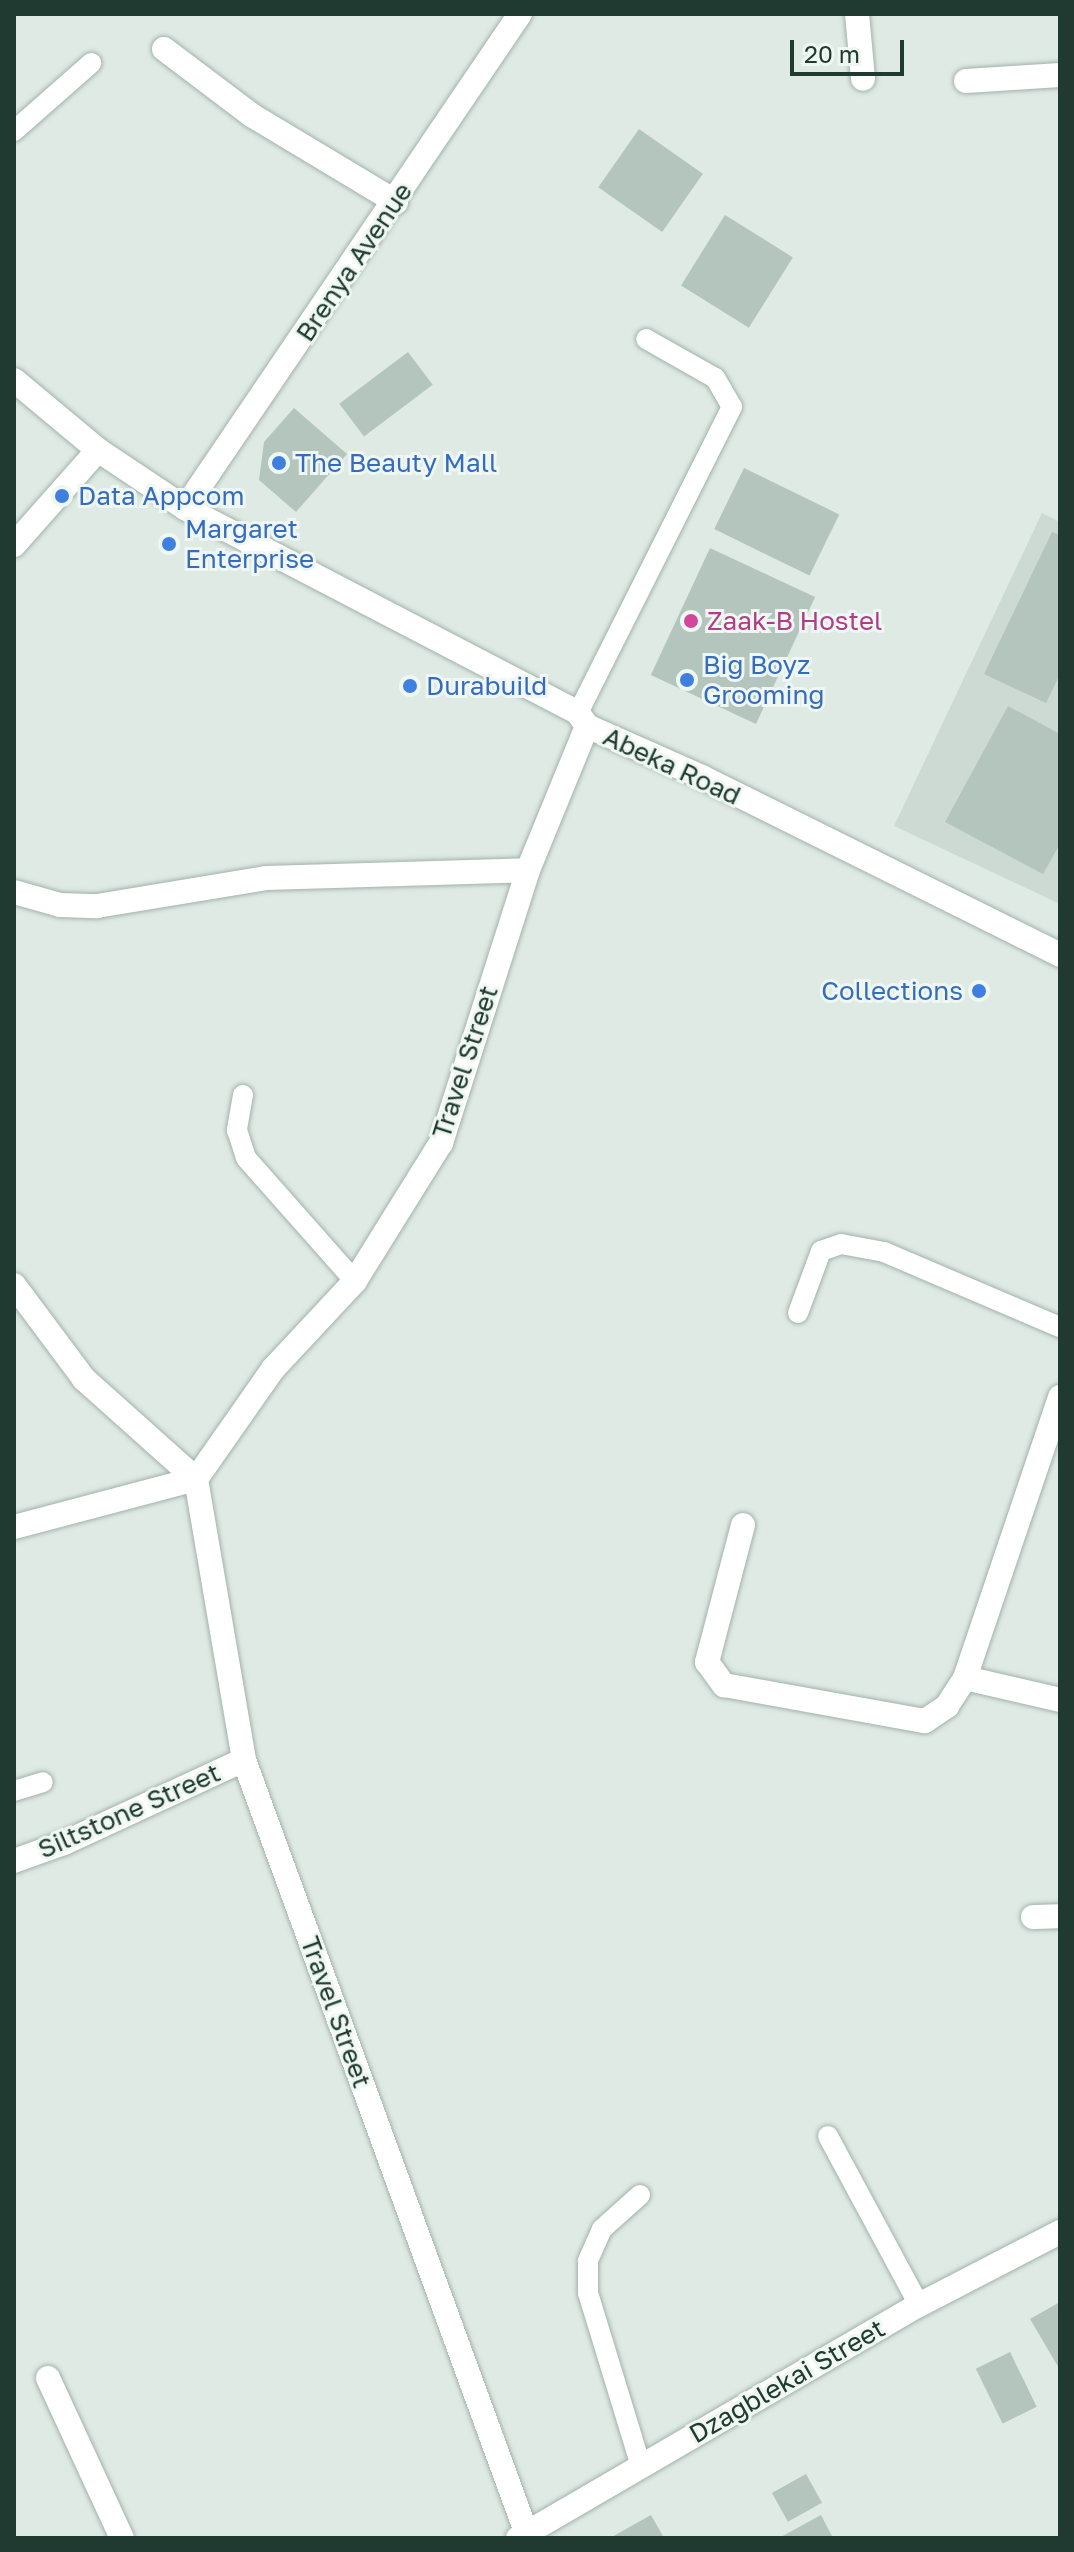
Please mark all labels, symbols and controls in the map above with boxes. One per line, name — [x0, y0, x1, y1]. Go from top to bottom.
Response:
scale bar — [794, 24, 908, 74]
text: 20 m — [804, 39, 860, 68]
street label: Brenya Avenue — [289, 177, 419, 347]
place label: The Beauty Mall — [295, 447, 497, 479]
marker: The Beauty Mall — [270, 454, 288, 472]
place label: Data Appcom — [78, 480, 244, 512]
marker: Data Appcom — [53, 487, 71, 505]
place label: Margaret Enterprise — [185, 513, 314, 574]
marker: Margaret Enterprise — [160, 535, 178, 553]
place label: Zaak-B Hostel — [707, 605, 882, 637]
marker: Zaak-B Hostel — [682, 612, 700, 630]
place label: Big Boyz Grooming — [703, 649, 824, 710]
place label: Durabuild — [426, 670, 547, 702]
marker: Big Boyz Grooming — [678, 671, 696, 689]
marker: Durabuild — [401, 677, 419, 695]
street label: Abeka Road — [598, 721, 746, 811]
place label: Collections — [821, 975, 963, 1007]
street label: Travel Street — [426, 982, 504, 1142]
marker: Collections — [970, 982, 988, 1000]
street label: Siltstone Street — [33, 1757, 225, 1865]
street label: Travel Street — [294, 1932, 378, 2092]
street label: Dzagblekai Street — [684, 2312, 890, 2450]

